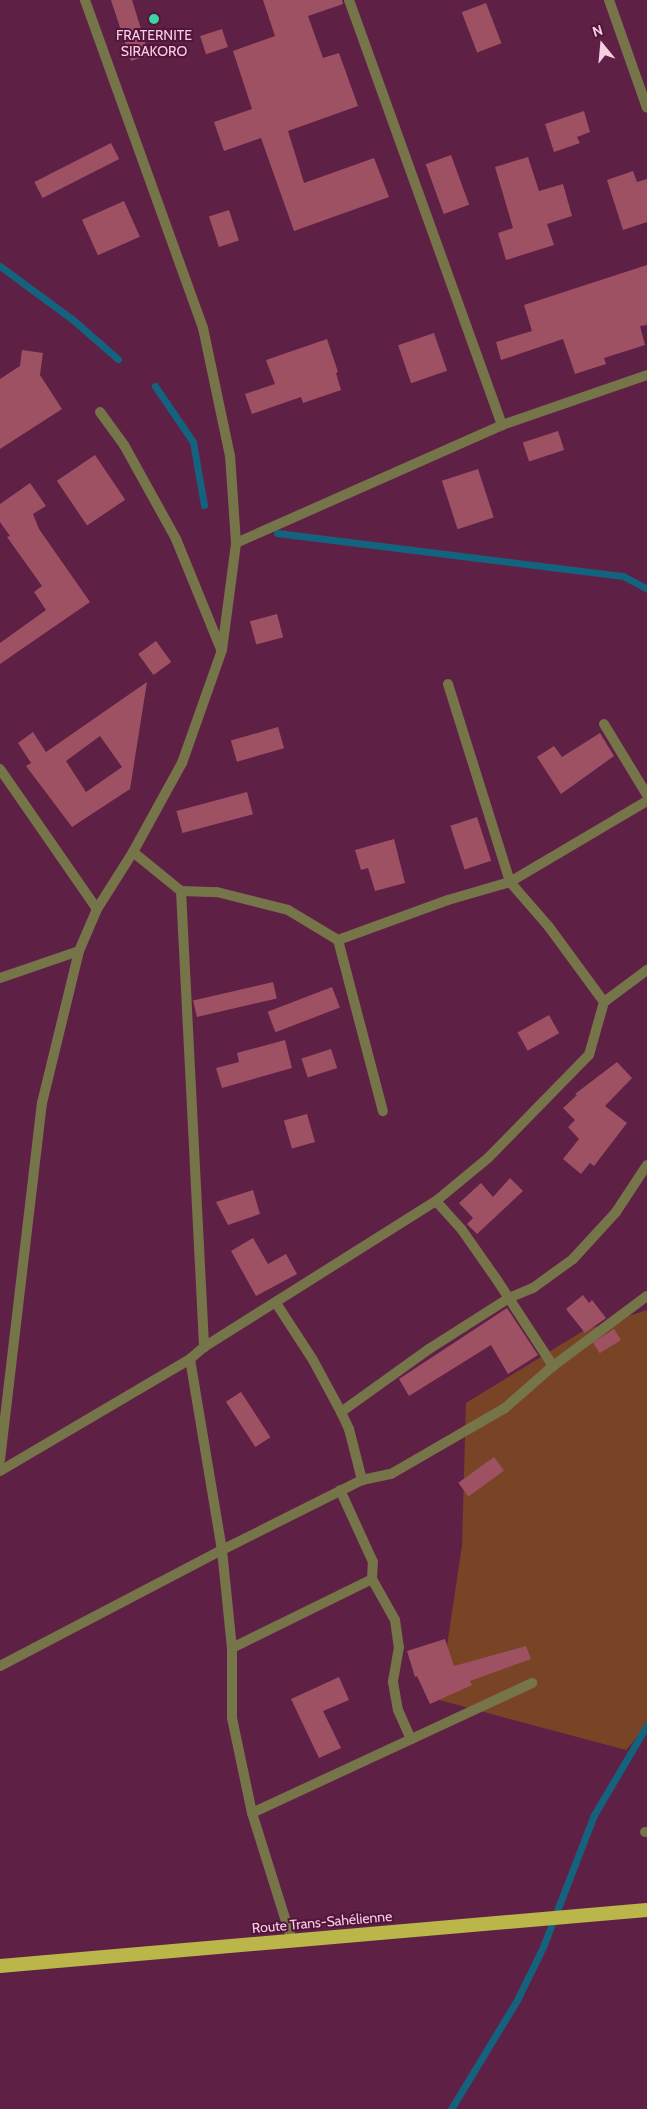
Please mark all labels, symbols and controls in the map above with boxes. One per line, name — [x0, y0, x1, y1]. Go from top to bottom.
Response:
marker: FRATERNITE SIRAKORO — [148, 13, 160, 25]
north arrow — [577, 20, 627, 70]
text: N — [590, 21, 605, 41]
place label: FRATERNITE SIRAKORO — [116, 27, 192, 59]
street label: Route Trans-Sahélienne — [251, 1907, 393, 1937]

